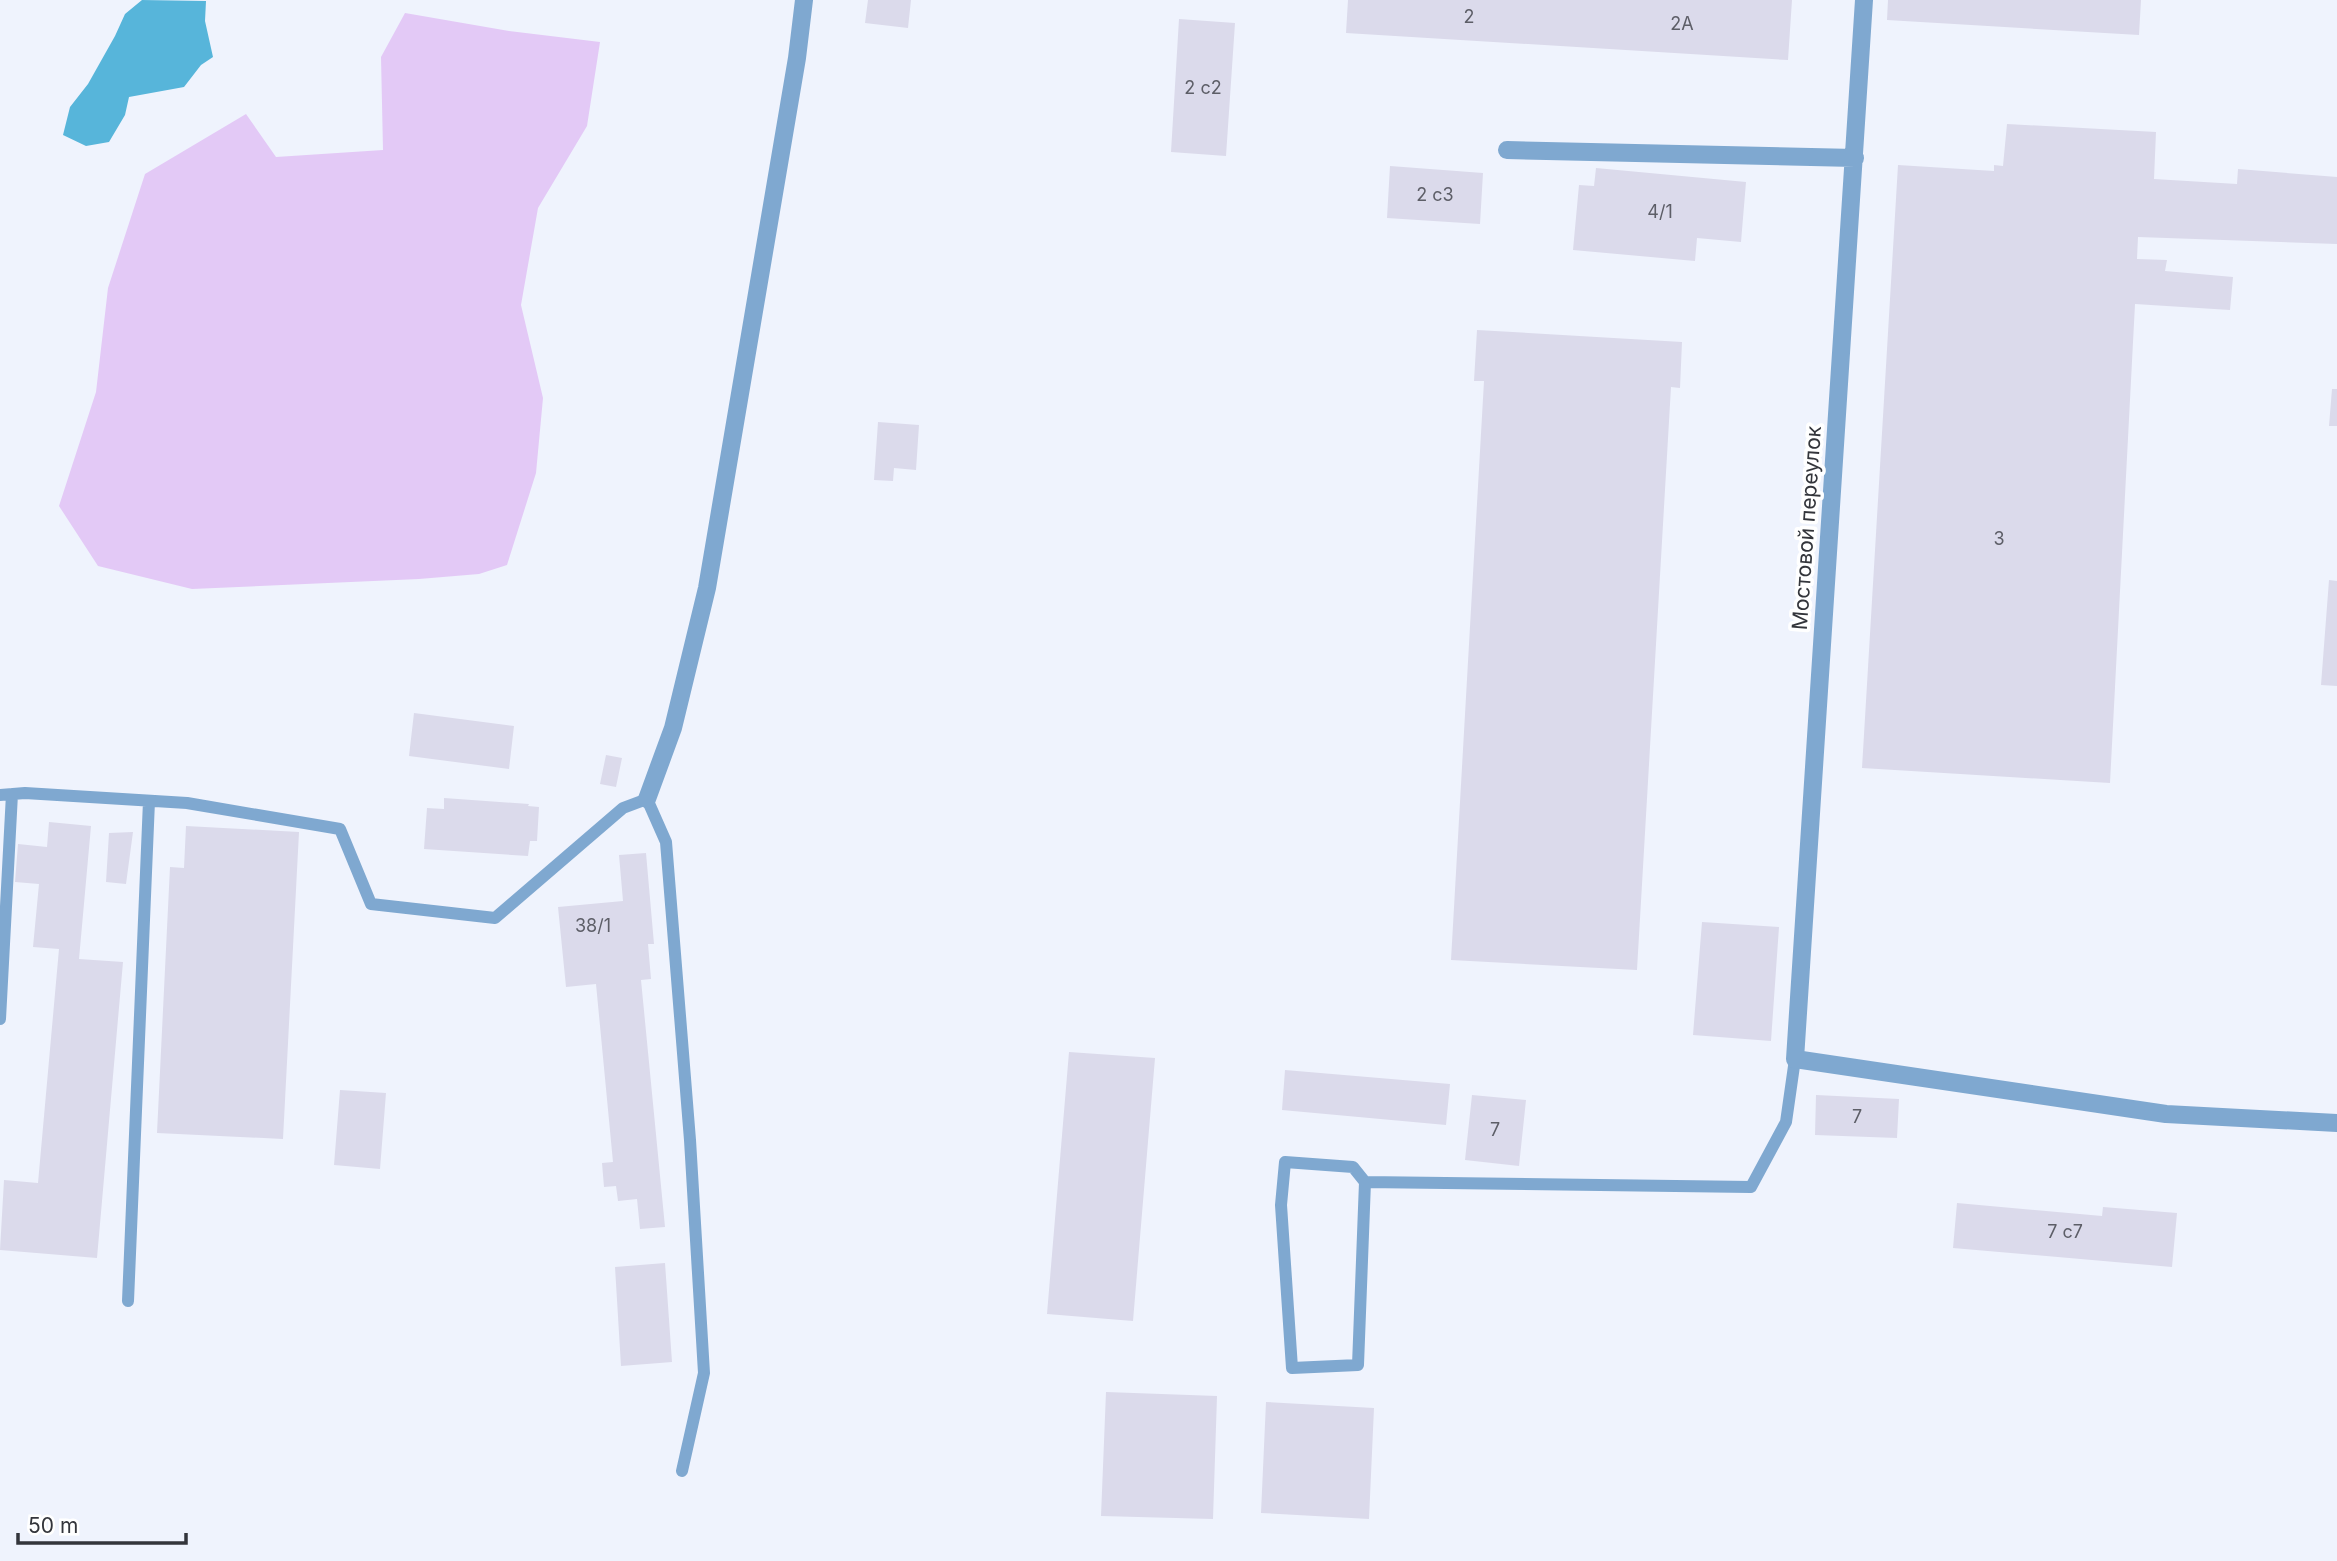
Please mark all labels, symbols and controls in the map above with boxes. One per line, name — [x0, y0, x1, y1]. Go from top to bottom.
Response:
house number: 2 — [1464, 6, 1474, 27]
house number: 2А — [1670, 13, 1694, 34]
house number: 2 с2 — [1184, 77, 1222, 98]
house number: 2 с3 — [1416, 184, 1454, 205]
house number: 4/1 — [1647, 201, 1673, 222]
street label: Мостовой переулок — [1787, 424, 1826, 631]
house number: 3 — [1993, 528, 2005, 549]
house number: 38/1 — [575, 915, 611, 936]
house number: 7 — [1852, 1106, 1862, 1127]
house number: 7 — [1490, 1119, 1500, 1140]
house number: 7 с7 — [2047, 1221, 2083, 1242]
scale bar — [18, 1502, 186, 1546]
text: 50 m — [28, 1513, 78, 1538]

